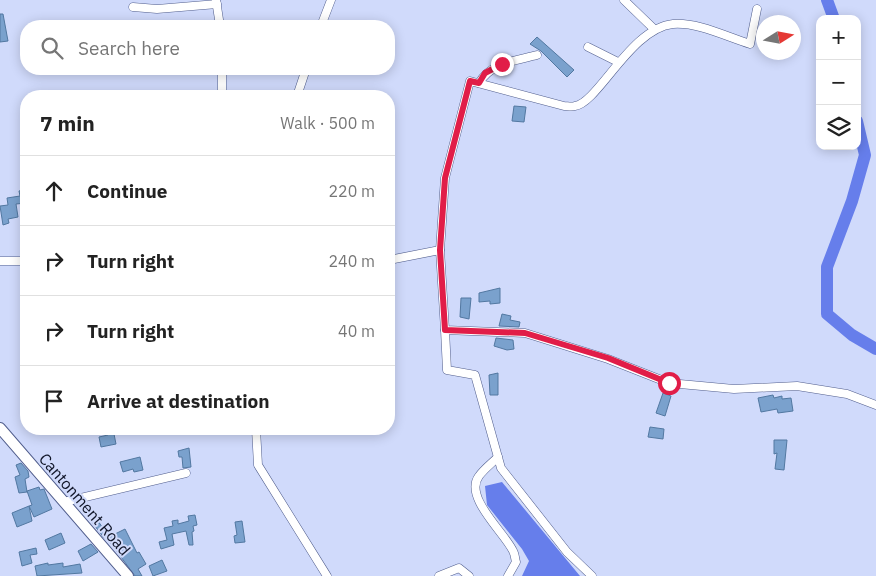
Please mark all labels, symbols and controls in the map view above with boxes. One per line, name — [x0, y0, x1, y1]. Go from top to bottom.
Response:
north arrow — [756, 15, 801, 60]
map controls — [816, 15, 861, 150]
button: + — [816, 15, 861, 60]
search box — [20, 20, 395, 75]
icon: search — [38, 34, 66, 62]
text: Search here — [78, 36, 180, 60]
route end — [491, 53, 514, 76]
button: − — [816, 60, 861, 105]
button: layers — [816, 105, 861, 150]
text: 7 min — [40, 109, 95, 137]
text: Walk · 500 m — [280, 113, 375, 133]
icon: ahead — [40, 177, 68, 205]
text: Continue — [87, 179, 167, 203]
text: 220 m — [328, 181, 375, 201]
icon: right — [40, 247, 68, 275]
text: Turn right — [87, 249, 174, 273]
text: 240 m — [328, 251, 375, 271]
icon: right — [40, 317, 68, 345]
text: Turn right — [87, 319, 174, 343]
text: 40 m — [338, 321, 375, 341]
route start — [658, 372, 681, 395]
icon: arrive — [40, 387, 68, 415]
text: Arrive at destination — [87, 389, 270, 413]
street label: Cantonment Road — [35, 449, 135, 559]

